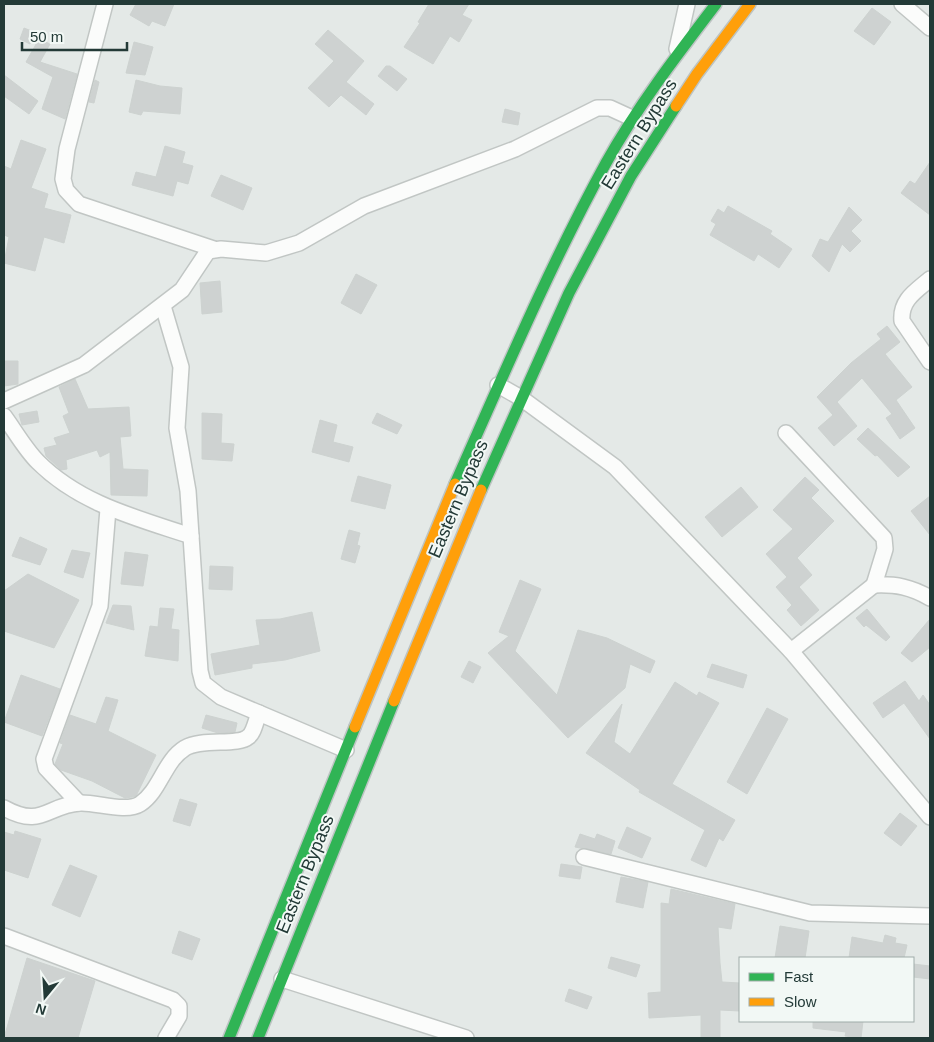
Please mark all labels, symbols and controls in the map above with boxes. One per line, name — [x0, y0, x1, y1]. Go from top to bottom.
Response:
scale bar — [22, 20, 128, 52]
text: 50 m — [30, 28, 63, 45]
street label: Eastern Bypass — [597, 75, 681, 193]
street label: Eastern Bypass — [424, 437, 492, 561]
street label: Eastern Bypass — [272, 812, 338, 936]
legend — [739, 957, 914, 1022]
text: Fast — [784, 968, 814, 985]
north arrow — [20, 972, 70, 1022]
text: Slow — [784, 993, 817, 1010]
text: N — [34, 1000, 48, 1019]

